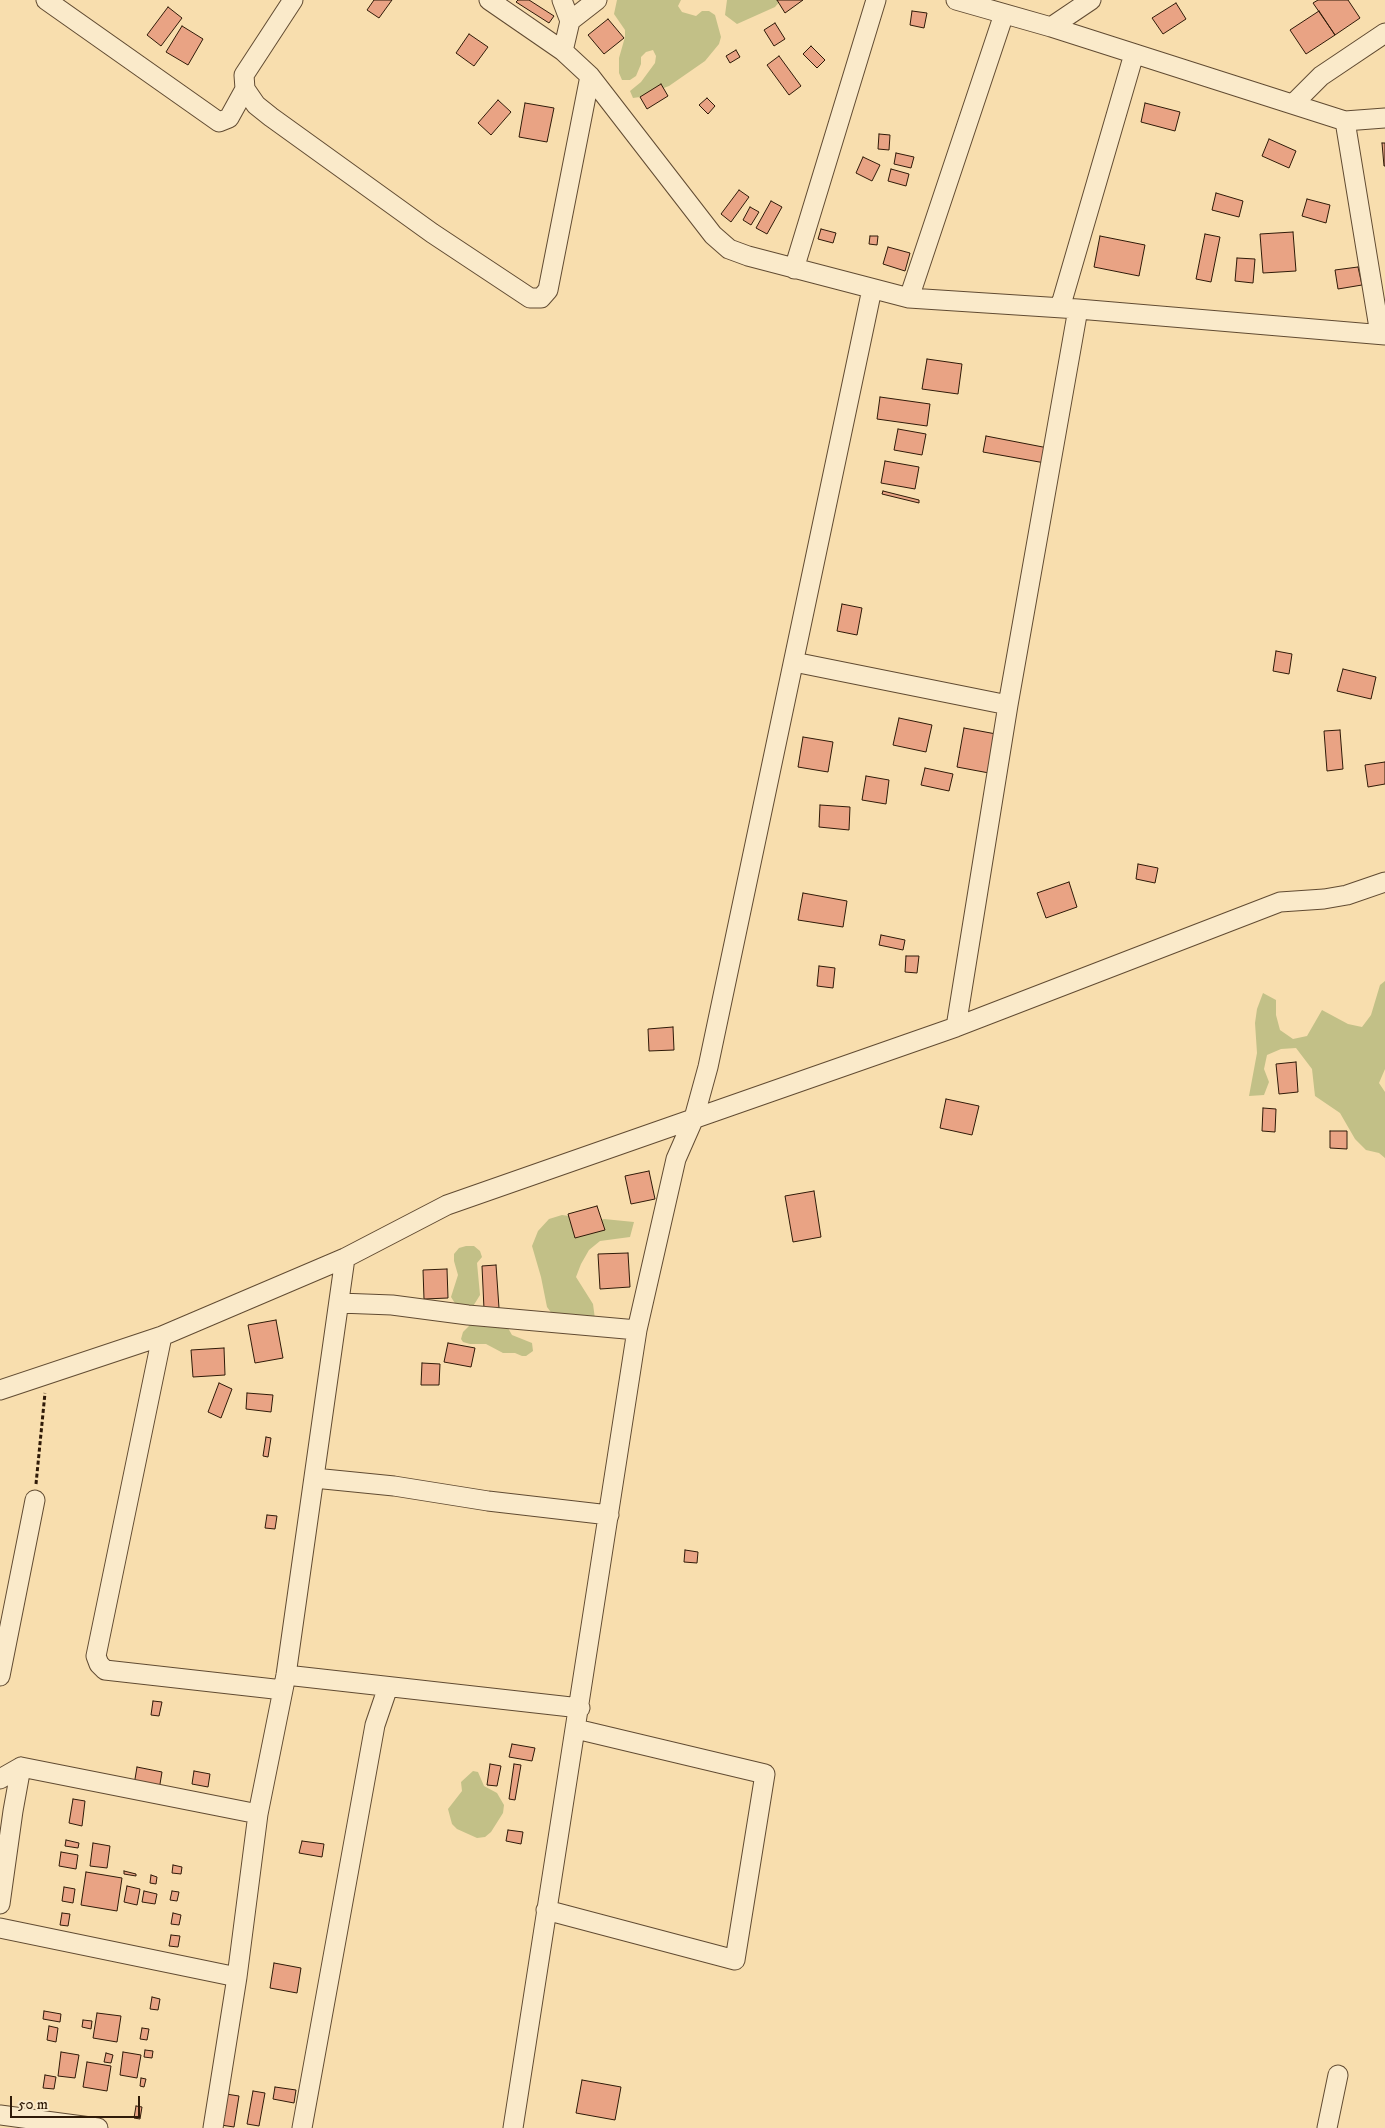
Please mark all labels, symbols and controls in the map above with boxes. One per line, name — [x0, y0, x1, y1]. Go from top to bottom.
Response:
scale bar — [12, 2086, 142, 2118]
text: 50 m — [18, 2095, 48, 2114]

